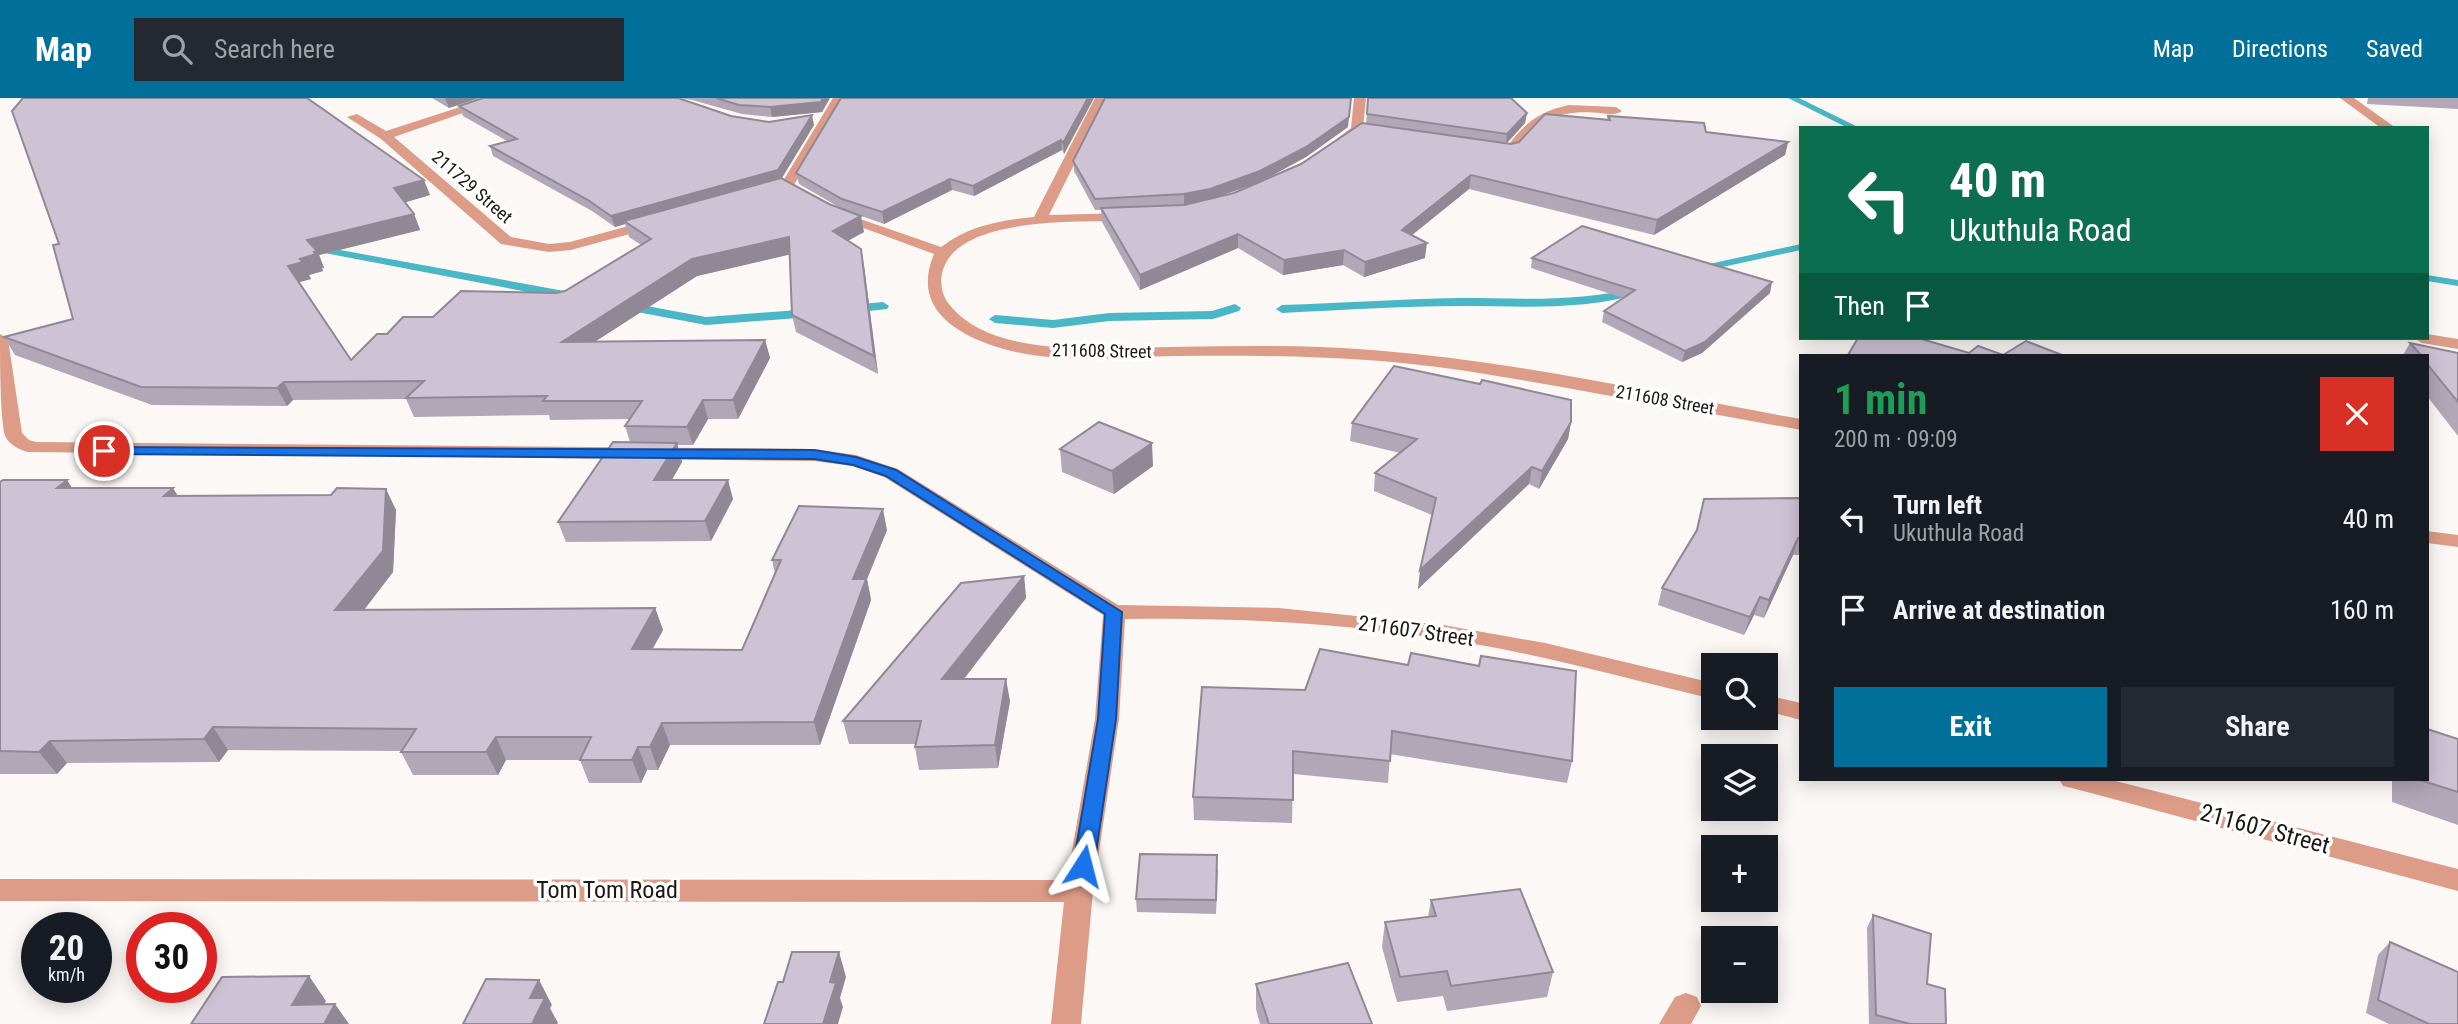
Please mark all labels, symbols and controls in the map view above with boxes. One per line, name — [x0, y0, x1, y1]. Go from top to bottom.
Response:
search box — [134, 18, 624, 81]
text: Map — [35, 30, 92, 69]
icon: search — [158, 30, 196, 68]
text: Search here — [214, 34, 335, 64]
text: Map — [2153, 35, 2194, 63]
text: Directions — [2232, 35, 2328, 63]
text: Saved — [2366, 35, 2423, 63]
street label: 211729 Street — [428, 146, 517, 227]
text: 40 m — [1949, 152, 2046, 209]
icon: left — [1834, 154, 1925, 245]
text: Ukuthula Road — [1949, 211, 2132, 249]
icon: arrive — [1899, 287, 1937, 325]
text: Then — [1834, 291, 1885, 321]
street label: 211608 Street — [1052, 339, 1152, 362]
text: 1 min — [1834, 375, 1927, 424]
button: close — [2320, 377, 2394, 451]
street label: 211608 Street — [1614, 381, 1716, 418]
pin — [74, 421, 134, 481]
text: 200 m · 09:09 — [1834, 426, 1958, 453]
icon: arrive — [85, 432, 123, 470]
text: Turn left — [1893, 490, 1982, 520]
icon: left — [1834, 500, 1872, 538]
text: 40 m — [2343, 504, 2394, 534]
text: Ukuthula Road — [1893, 520, 2024, 547]
icon: arrive — [1834, 591, 1872, 629]
text: Arrive at destination — [1893, 595, 2105, 625]
text: 160 m — [2330, 595, 2394, 625]
street label: 211607 Street — [1357, 611, 1475, 651]
map controls — [1701, 653, 1778, 1003]
button: search — [1701, 653, 1778, 730]
button: Exit — [1834, 687, 2107, 767]
button: Share — [2121, 687, 2394, 767]
button: layers — [1701, 744, 1778, 821]
street label: 211607 Street — [2197, 798, 2333, 860]
position arrow — [1046, 829, 1120, 903]
button: + — [1701, 835, 1778, 912]
street label: Tom Tom Road — [536, 876, 678, 904]
speed limit sign: 30 — [126, 912, 217, 1003]
button: − — [1701, 926, 1778, 1003]
text: 20 — [49, 928, 84, 969]
text: km/h — [48, 964, 85, 985]

